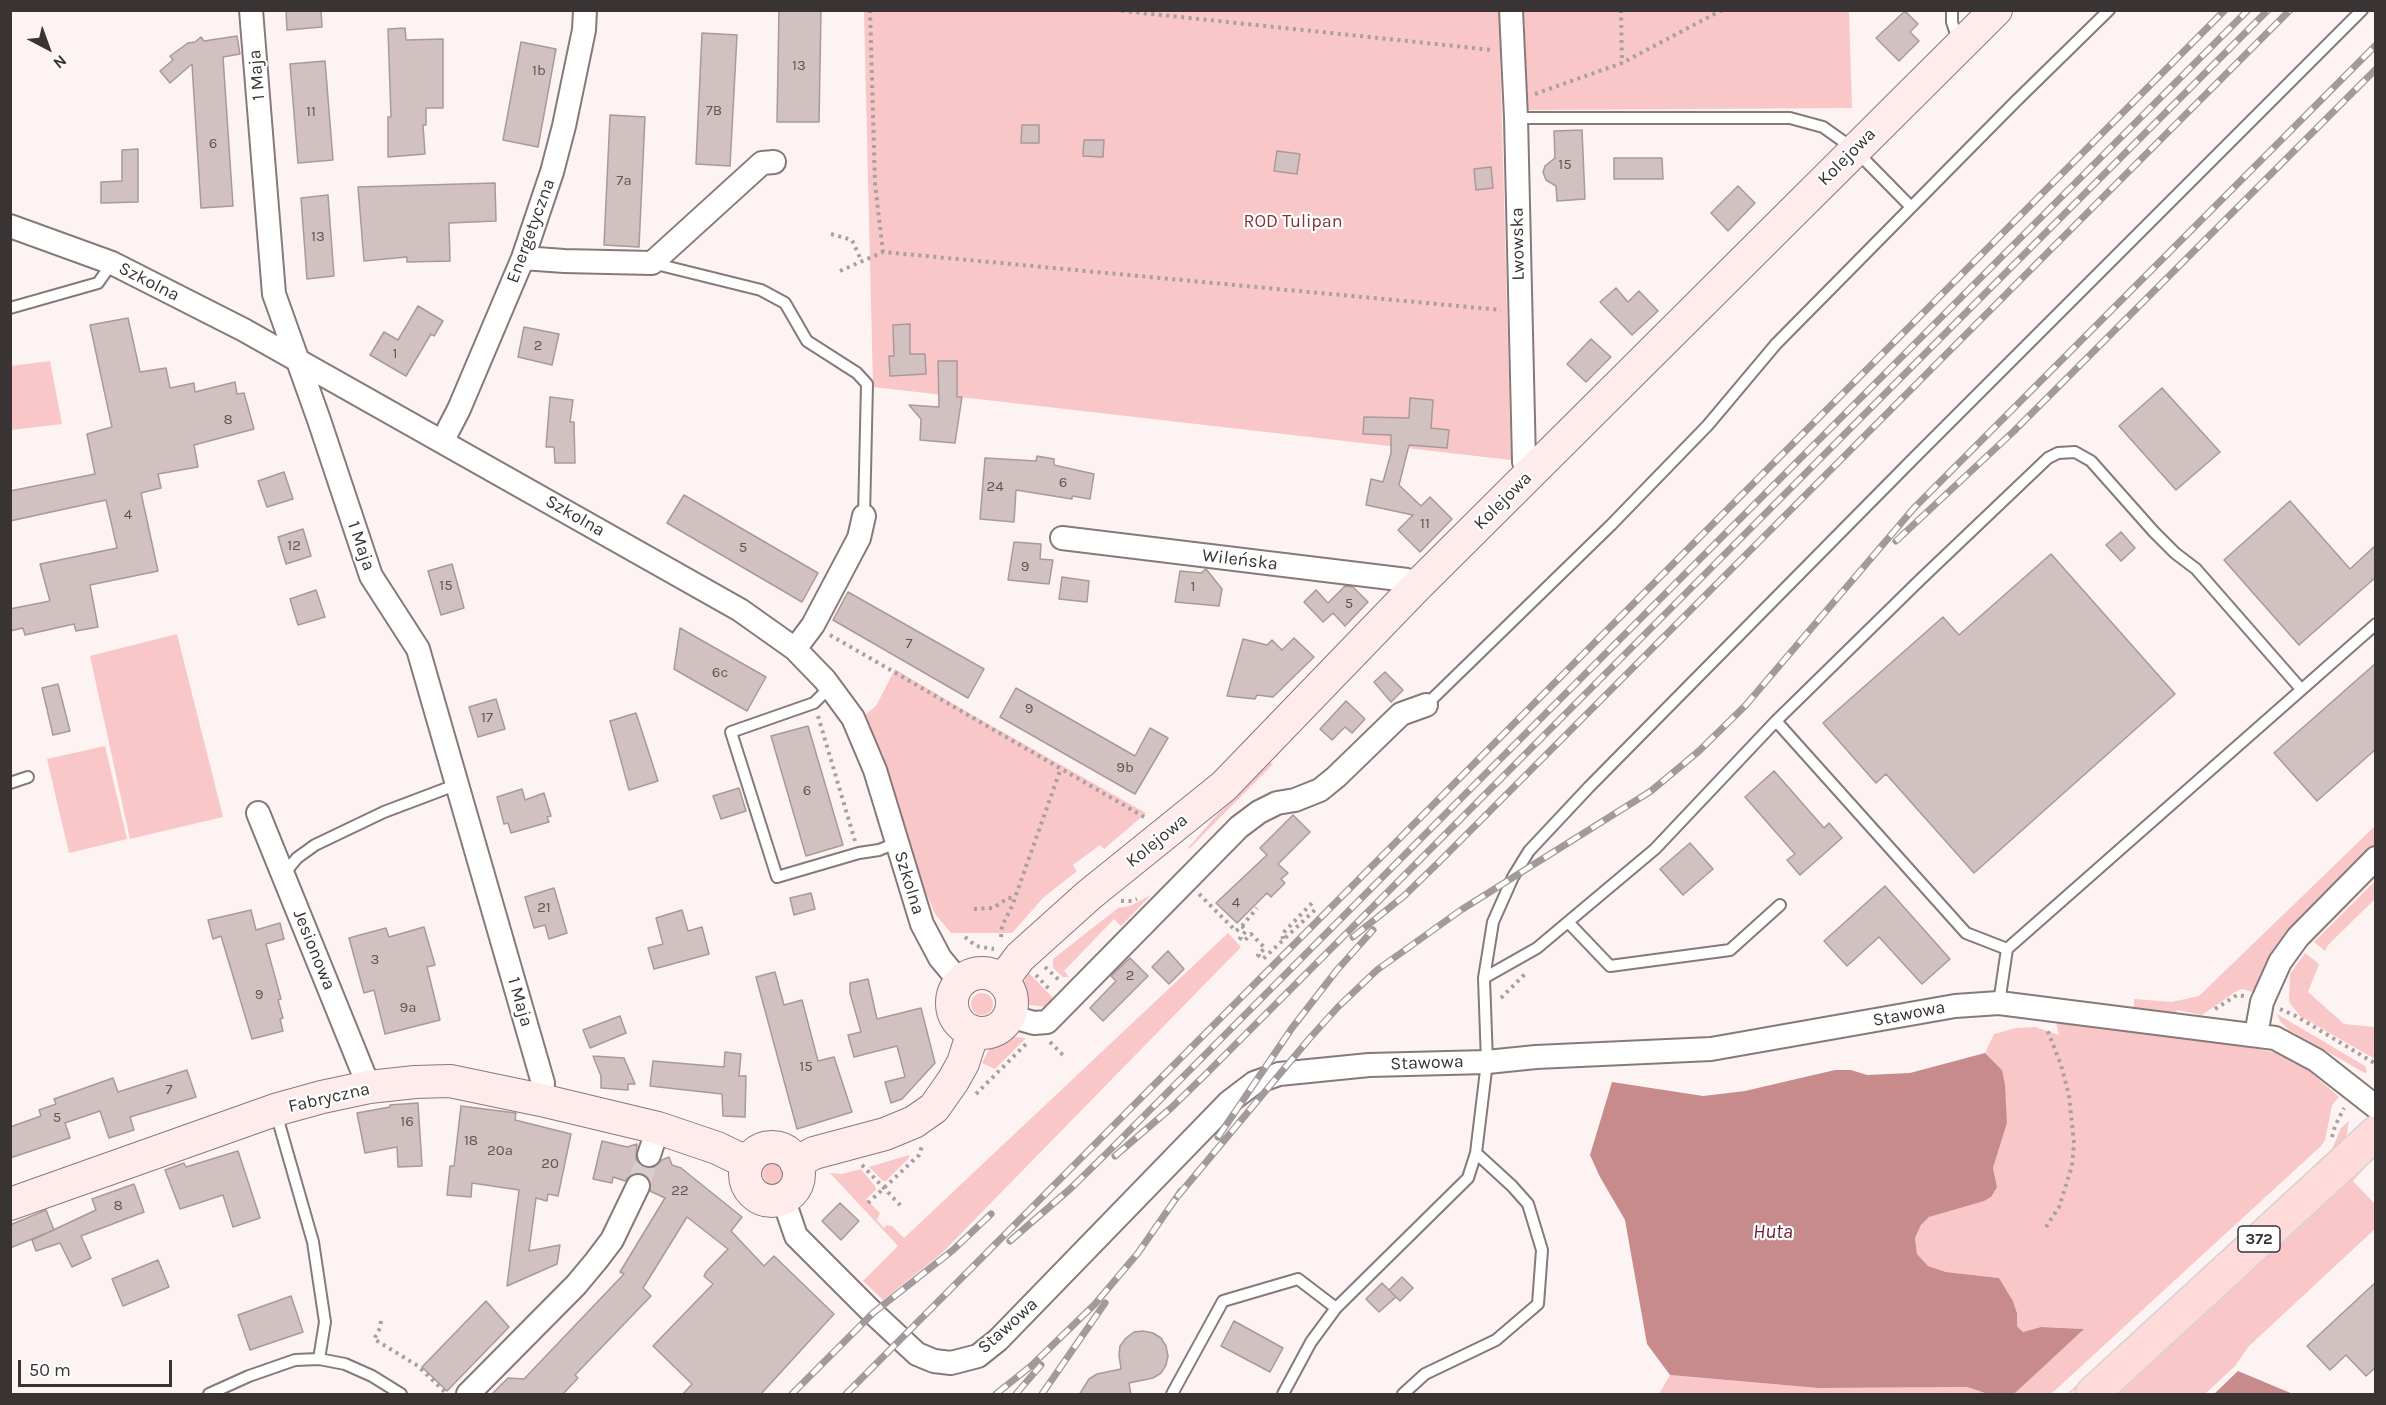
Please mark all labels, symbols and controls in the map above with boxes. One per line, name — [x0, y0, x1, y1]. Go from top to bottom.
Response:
north arrow — [18, 18, 78, 78]
street label: 1 Maja — [244, 49, 270, 101]
text: N — [50, 51, 71, 73]
house number: 13 — [792, 57, 806, 75]
house number: 1b — [532, 62, 546, 80]
house number: 7B — [706, 102, 722, 120]
house number: 11 — [306, 103, 316, 121]
street label: Kolejowa — [1813, 123, 1881, 191]
house number: 6 — [209, 135, 217, 153]
house number: 15 — [1558, 156, 1572, 174]
house number: 7a — [616, 172, 632, 190]
street label: Energetyczna — [502, 176, 560, 286]
street label: Lwowska — [1507, 207, 1529, 281]
park label: ROD Tulipan — [1243, 211, 1343, 233]
house number: 13 — [311, 228, 325, 246]
street label: Szkolna — [115, 258, 183, 306]
house number: 2 — [534, 337, 542, 355]
house number: 1 — [393, 345, 397, 363]
house number: 8 — [223, 411, 233, 429]
street label: Kolejowa — [1469, 467, 1537, 535]
house number: 6 — [1059, 474, 1067, 492]
house number: 24 — [986, 478, 1004, 496]
street label: Szkolna — [541, 490, 609, 542]
house number: 4 — [124, 506, 132, 524]
house number: 11 — [1420, 515, 1430, 533]
street label: 1 Maja — [342, 518, 380, 574]
house number: 12 — [287, 537, 301, 555]
house number: 5 — [739, 539, 747, 557]
street label: Wileńska — [1201, 545, 1279, 575]
house number: 9 — [1021, 558, 1029, 576]
house number: 15 — [439, 577, 453, 595]
house number: 1 — [1191, 578, 1195, 596]
house number: 5 — [1345, 595, 1353, 613]
house number: 7 — [905, 635, 913, 653]
house number: 6c — [712, 664, 728, 682]
house number: 9 — [1025, 700, 1033, 718]
house number: 17 — [481, 709, 493, 727]
house number: 9b — [1116, 759, 1134, 777]
house number: 6 — [803, 782, 811, 800]
street label: Kolejowa — [1122, 809, 1192, 873]
street label: Szkolna — [889, 849, 929, 917]
house number: 4 — [1232, 894, 1240, 912]
house number: 21 — [537, 899, 551, 917]
street label: Jesionowa — [288, 907, 340, 993]
house number: 3 — [371, 951, 379, 969]
house number: 2 — [1126, 967, 1134, 985]
street label: 1 Maja — [503, 975, 537, 1029]
house number: 9 — [255, 986, 263, 1004]
street label: Stawowa — [1871, 996, 1947, 1032]
house number: 9a — [400, 999, 416, 1017]
street label: Stawowa — [1390, 1051, 1464, 1075]
house number: 15 — [799, 1058, 813, 1076]
street label: Fabryczna — [286, 1078, 372, 1118]
house number: 7 — [165, 1081, 173, 1099]
house number: 5 — [53, 1109, 61, 1127]
house number: 16 — [400, 1113, 414, 1131]
house number: 18 — [464, 1132, 478, 1150]
house number: 20a — [487, 1142, 513, 1160]
house number: 20 — [541, 1155, 559, 1173]
house number: 22 — [671, 1182, 689, 1200]
house number: 8 — [113, 1197, 123, 1215]
water label: Huta — [1753, 1220, 1793, 1244]
road number: 372 — [2238, 1226, 2280, 1252]
street label: Stawowa — [974, 1293, 1042, 1359]
scale bar — [21, 1348, 176, 1386]
text: 50 m — [29, 1359, 71, 1381]

